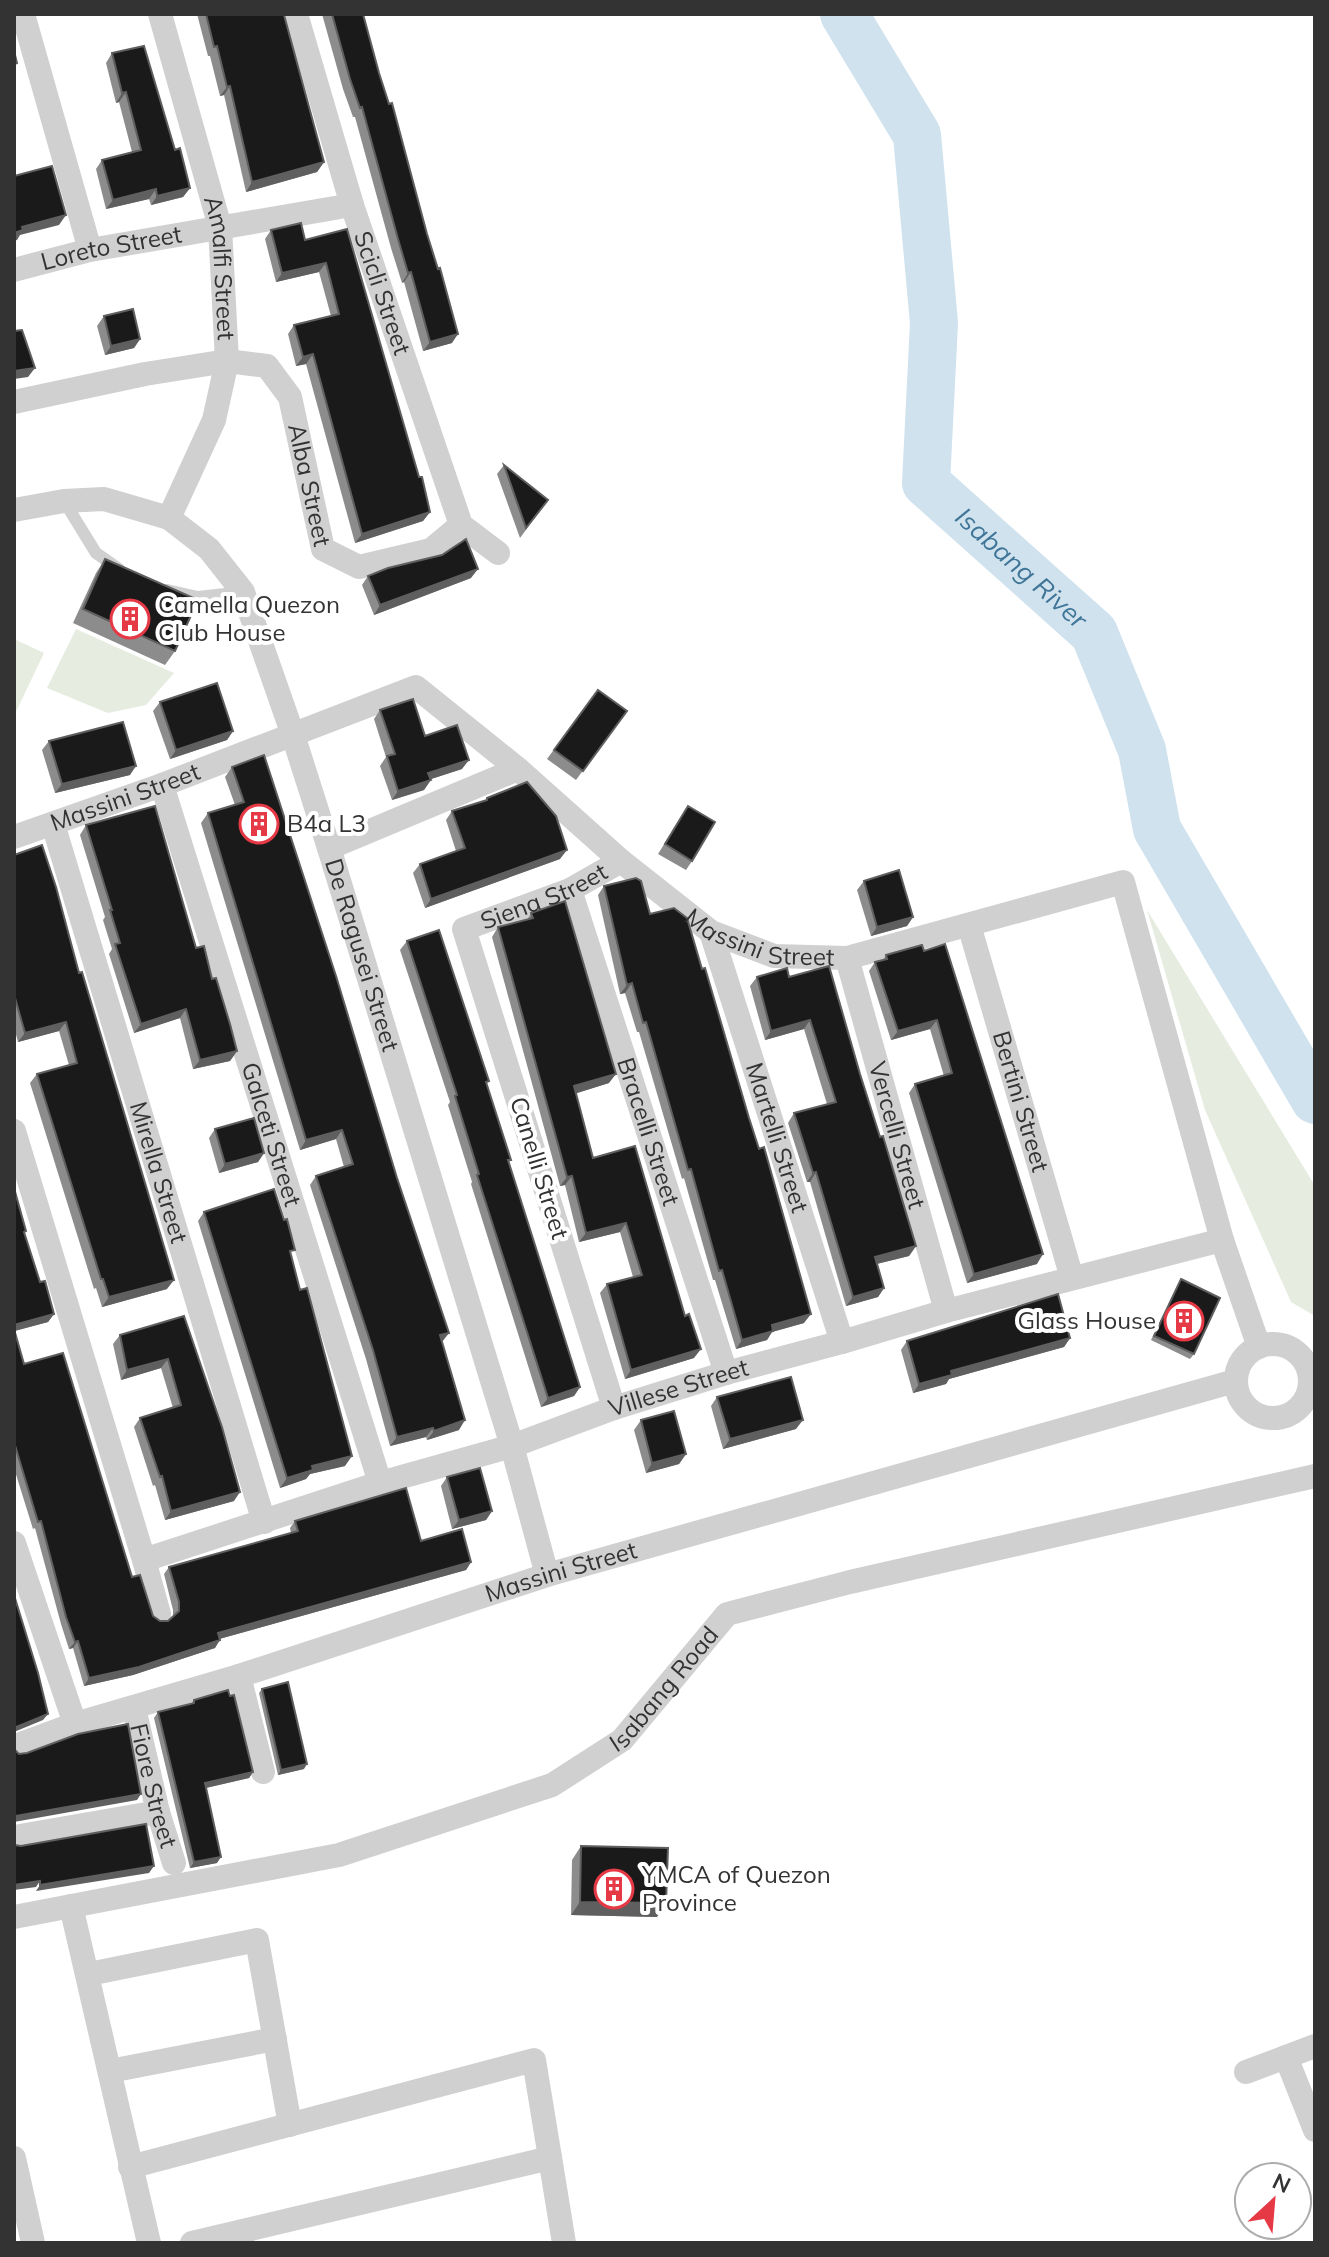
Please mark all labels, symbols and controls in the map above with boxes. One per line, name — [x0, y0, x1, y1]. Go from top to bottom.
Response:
street label: Amalfi Street — [198, 192, 242, 341]
street label: Loreto Street — [38, 219, 184, 276]
street label: Scicli Street — [348, 227, 418, 358]
street label: Alba Street — [282, 421, 338, 549]
water label: Isabang River — [949, 500, 1096, 636]
place label: Camella Quezon Club House — [158, 589, 340, 647]
building icon: Camella Quezon Club House — [109, 598, 151, 640]
street label: Massini Street — [46, 756, 204, 837]
building icon: B4a L3 — [238, 803, 280, 845]
place label: B4a L3 — [287, 808, 366, 838]
street label: De Ragusei Street — [319, 855, 406, 1055]
street label: Siena Street — [476, 856, 612, 936]
street label: Massini Street — [679, 901, 835, 972]
street label: Bertini Street — [987, 1027, 1056, 1175]
street label: Bracelli Street — [611, 1054, 687, 1209]
street label: Galceti Street — [236, 1058, 309, 1210]
street label: Vercelli Street — [863, 1058, 933, 1212]
street label: Martelli Street — [740, 1059, 816, 1216]
street label: Canelli Street — [504, 1093, 576, 1243]
street label: Mirella Street — [124, 1098, 195, 1247]
building icon: Glass House — [1163, 1300, 1205, 1342]
place label: Glass House — [1017, 1305, 1156, 1335]
street label: Villese Street — [605, 1352, 751, 1423]
street label: Massini Street — [481, 1534, 640, 1608]
street label: Isabang Road — [603, 1620, 724, 1758]
street label: Fiore Street — [124, 1720, 184, 1851]
place label: YMCA of Quezon Province — [641, 1859, 831, 1917]
building icon: YMCA of Quezon Province — [593, 1868, 635, 1910]
north arrow — [1233, 2161, 1313, 2241]
text: N — [1268, 2167, 1295, 2199]

